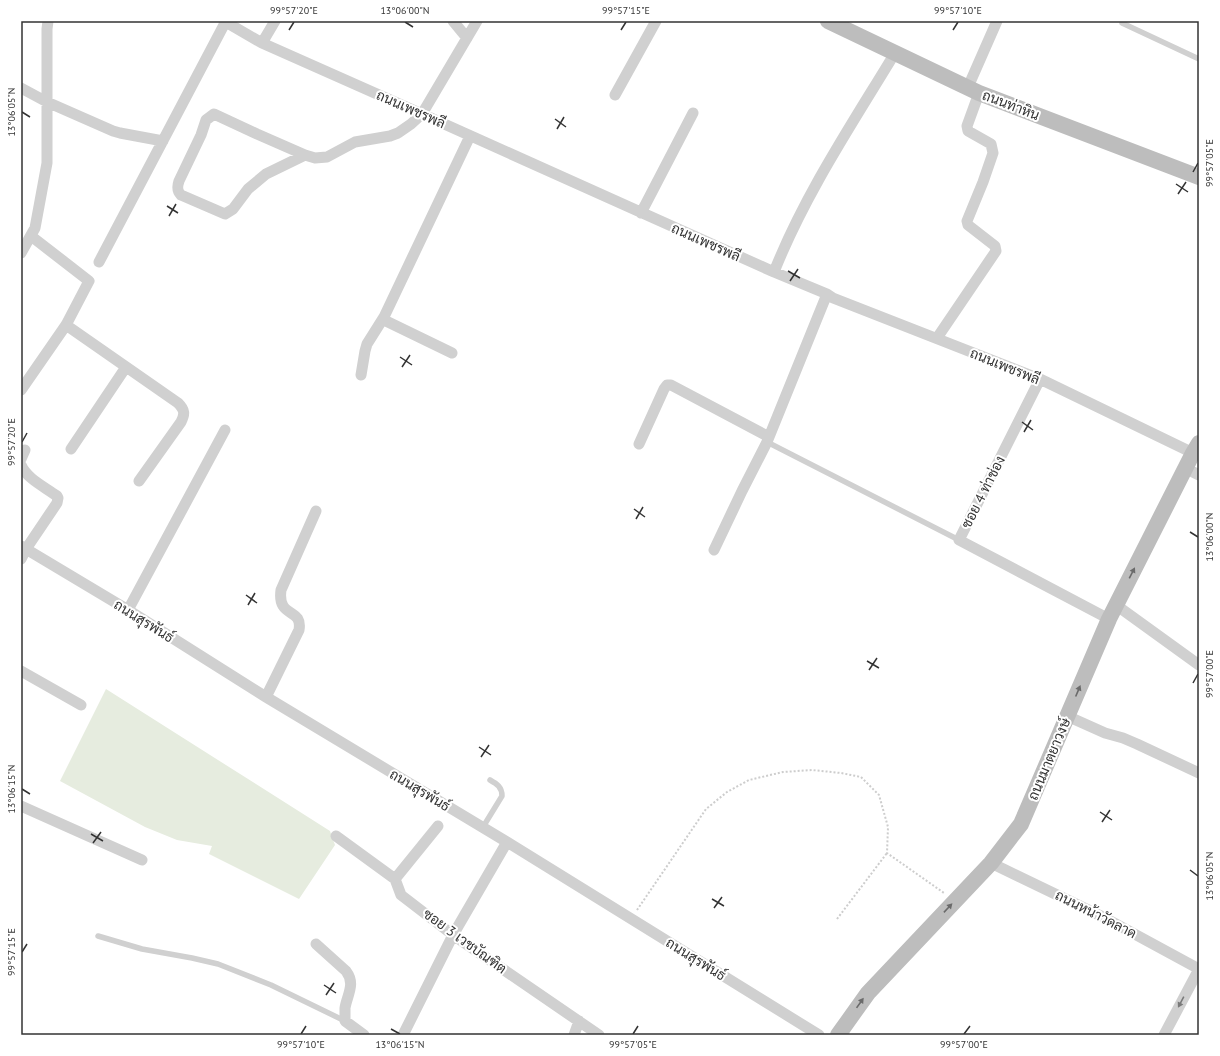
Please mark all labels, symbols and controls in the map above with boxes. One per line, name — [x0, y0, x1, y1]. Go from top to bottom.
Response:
text: 99°57'20"E — [270, 4, 318, 17]
text: 13°06'00"N — [380, 4, 430, 17]
text: 99°57'15"E — [602, 4, 650, 17]
text: 99°57'10"E — [934, 4, 982, 17]
street label: ถนนเพชรพลี — [374, 86, 448, 132]
street label: ถนนท่าหิน — [980, 86, 1042, 124]
text: 13°06'05"N — [5, 87, 18, 137]
text: 99°57'05"E — [1203, 139, 1216, 187]
street label: ถนนเพชรพลี — [669, 219, 743, 265]
street label: ถนนเพชรพลี — [967, 344, 1043, 388]
text: 99°57'20"E — [5, 418, 18, 466]
street label: ซอย 4 ท่าช่อง — [957, 453, 1009, 531]
text: 13°06'00"N — [1203, 512, 1216, 562]
one-way arrow — [1129, 567, 1135, 578]
street label: ถนนสุรพันธ์ — [110, 595, 178, 648]
text: 99°57'00"E — [1203, 650, 1216, 698]
one-way arrow — [1075, 685, 1081, 696]
street label: ถนนมาตยาวงษ์ — [1024, 715, 1075, 803]
text: 13°06'15"N — [5, 764, 18, 814]
street label: ถนนสุรพันธ์ — [386, 765, 454, 816]
text: 13°06'05"N — [1203, 851, 1216, 901]
street label: ถนนหน้าวัดลาด — [1052, 886, 1140, 942]
one-way arrow — [943, 903, 952, 912]
street label: ซอย 3 เวชบัณฑิต — [420, 905, 510, 977]
text: 99°57'15"E — [5, 928, 18, 976]
street label: ถนนสุรพันธ์ — [662, 933, 730, 986]
one-way arrow — [1178, 996, 1185, 1008]
one-way arrow — [856, 998, 864, 1008]
text: 99°57'10"E — [277, 1038, 325, 1051]
text: 13°06'15"N — [375, 1038, 425, 1051]
text: 99°57'05"E — [609, 1038, 657, 1051]
text: 99°57'00"E — [940, 1038, 988, 1051]

